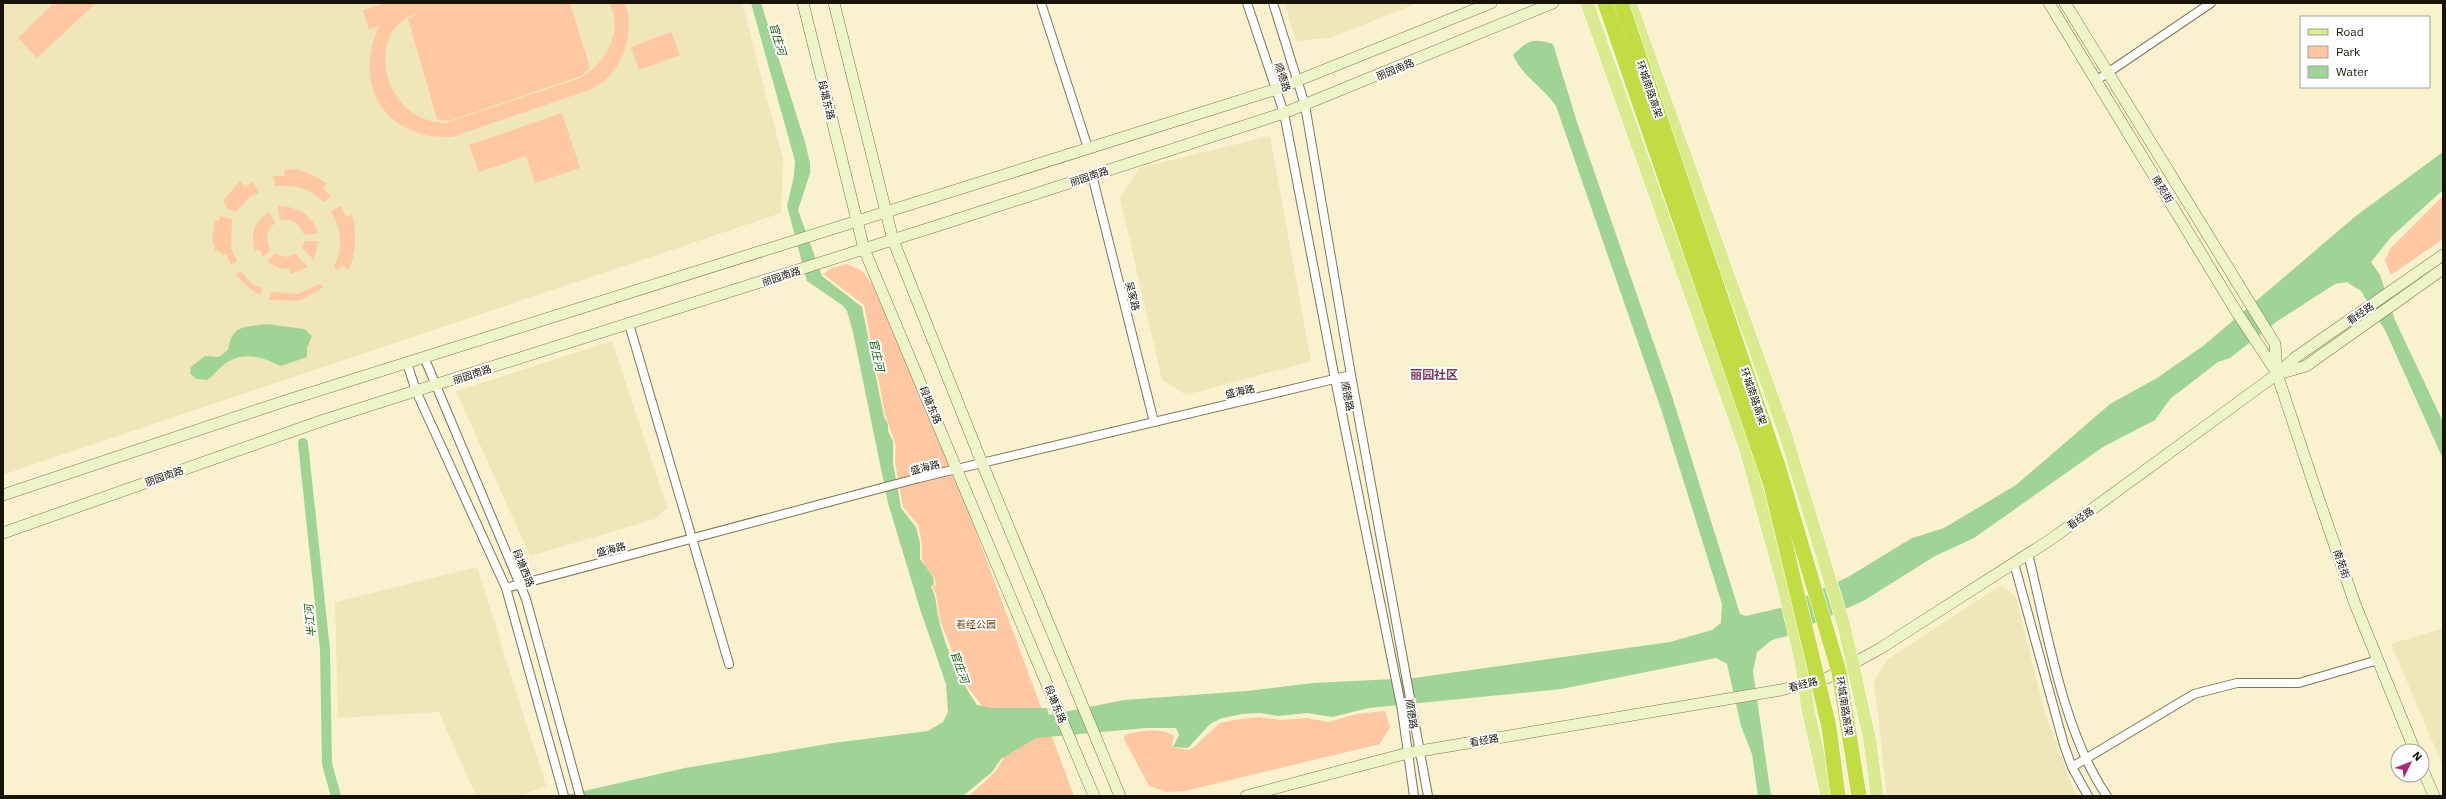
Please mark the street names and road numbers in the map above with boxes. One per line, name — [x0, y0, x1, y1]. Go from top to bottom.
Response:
street label: 丽园南路 — [1374, 56, 1416, 83]
street label: 环城南路高架 — [1634, 59, 1665, 120]
street label: 顺德路 — [1272, 61, 1293, 93]
street label: 段塘东路 — [815, 79, 838, 121]
street label: 丽园南路 — [1068, 164, 1110, 189]
street label: 南苑街 — [2149, 173, 2176, 205]
street label: 丽园南路 — [760, 264, 802, 289]
street label: 吴家路 — [1123, 280, 1142, 312]
street label: 看经路 — [2344, 299, 2376, 327]
street label: 丽园南路 — [451, 362, 493, 387]
street label: 环城南路高架 — [1738, 366, 1769, 427]
street label: 顺德路 — [1338, 380, 1357, 412]
street label: 盛海路 — [1224, 382, 1256, 401]
street label: 段塘东路 — [917, 384, 944, 426]
street label: 盛海路 — [909, 458, 941, 477]
street label: 丽园南路 — [143, 464, 185, 489]
street label: 看经路 — [2064, 504, 2096, 532]
street label: 盛海路 — [595, 540, 627, 559]
street label: 段塘西路 — [510, 547, 537, 589]
street label: 南苑街 — [2330, 548, 2353, 580]
street label: 看经路 — [1787, 675, 1819, 694]
street label: 环城南路高架 — [1833, 675, 1856, 737]
street label: 段塘东路 — [1042, 683, 1069, 725]
street label: 顺德路 — [1403, 698, 1420, 730]
street label: 看经路 — [1468, 731, 1500, 749]

